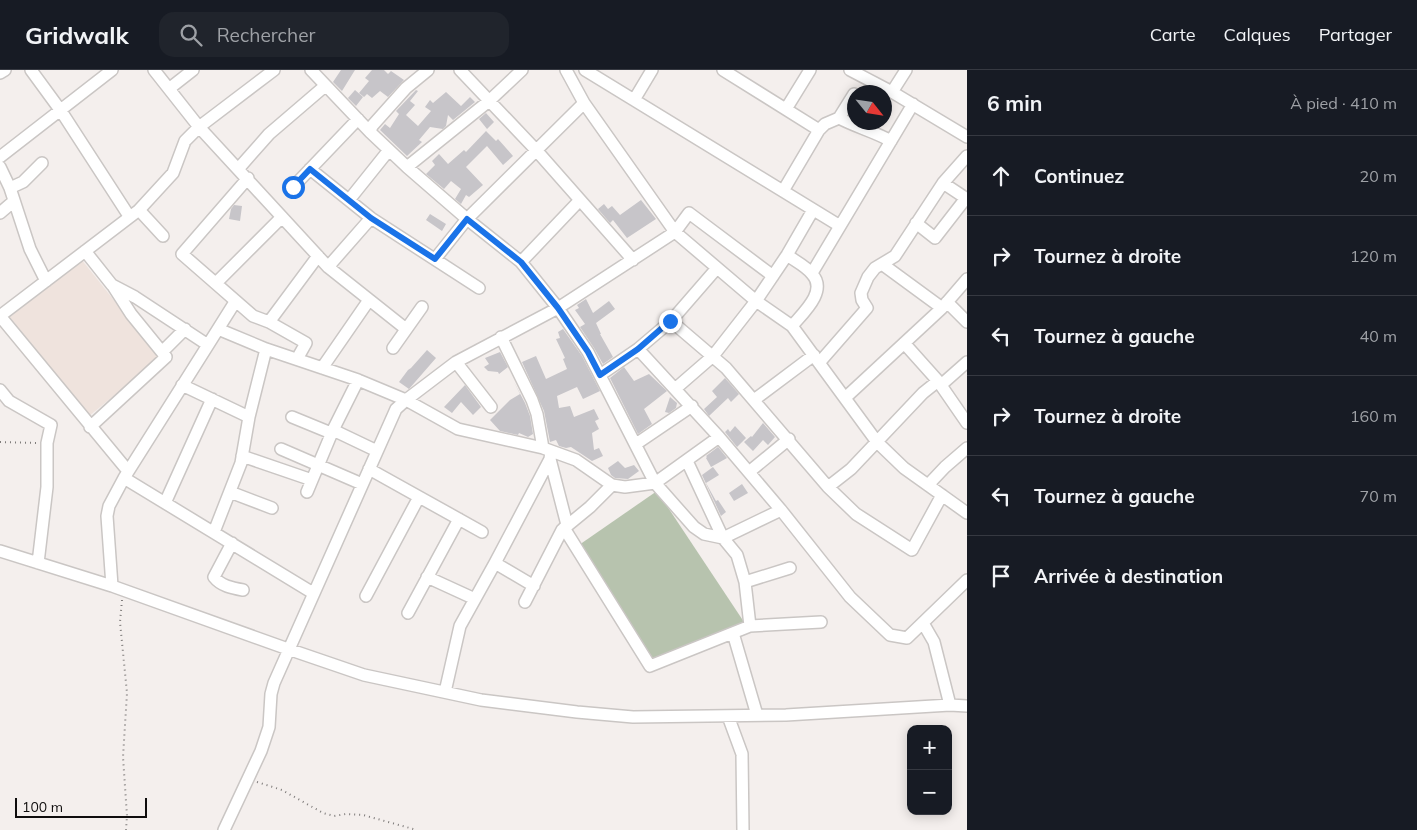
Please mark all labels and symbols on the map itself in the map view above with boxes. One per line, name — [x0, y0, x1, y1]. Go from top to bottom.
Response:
north arrow — [847, 85, 892, 130]
route start — [282, 176, 305, 199]
route end — [659, 310, 682, 333]
scale bar — [15, 795, 148, 818]

